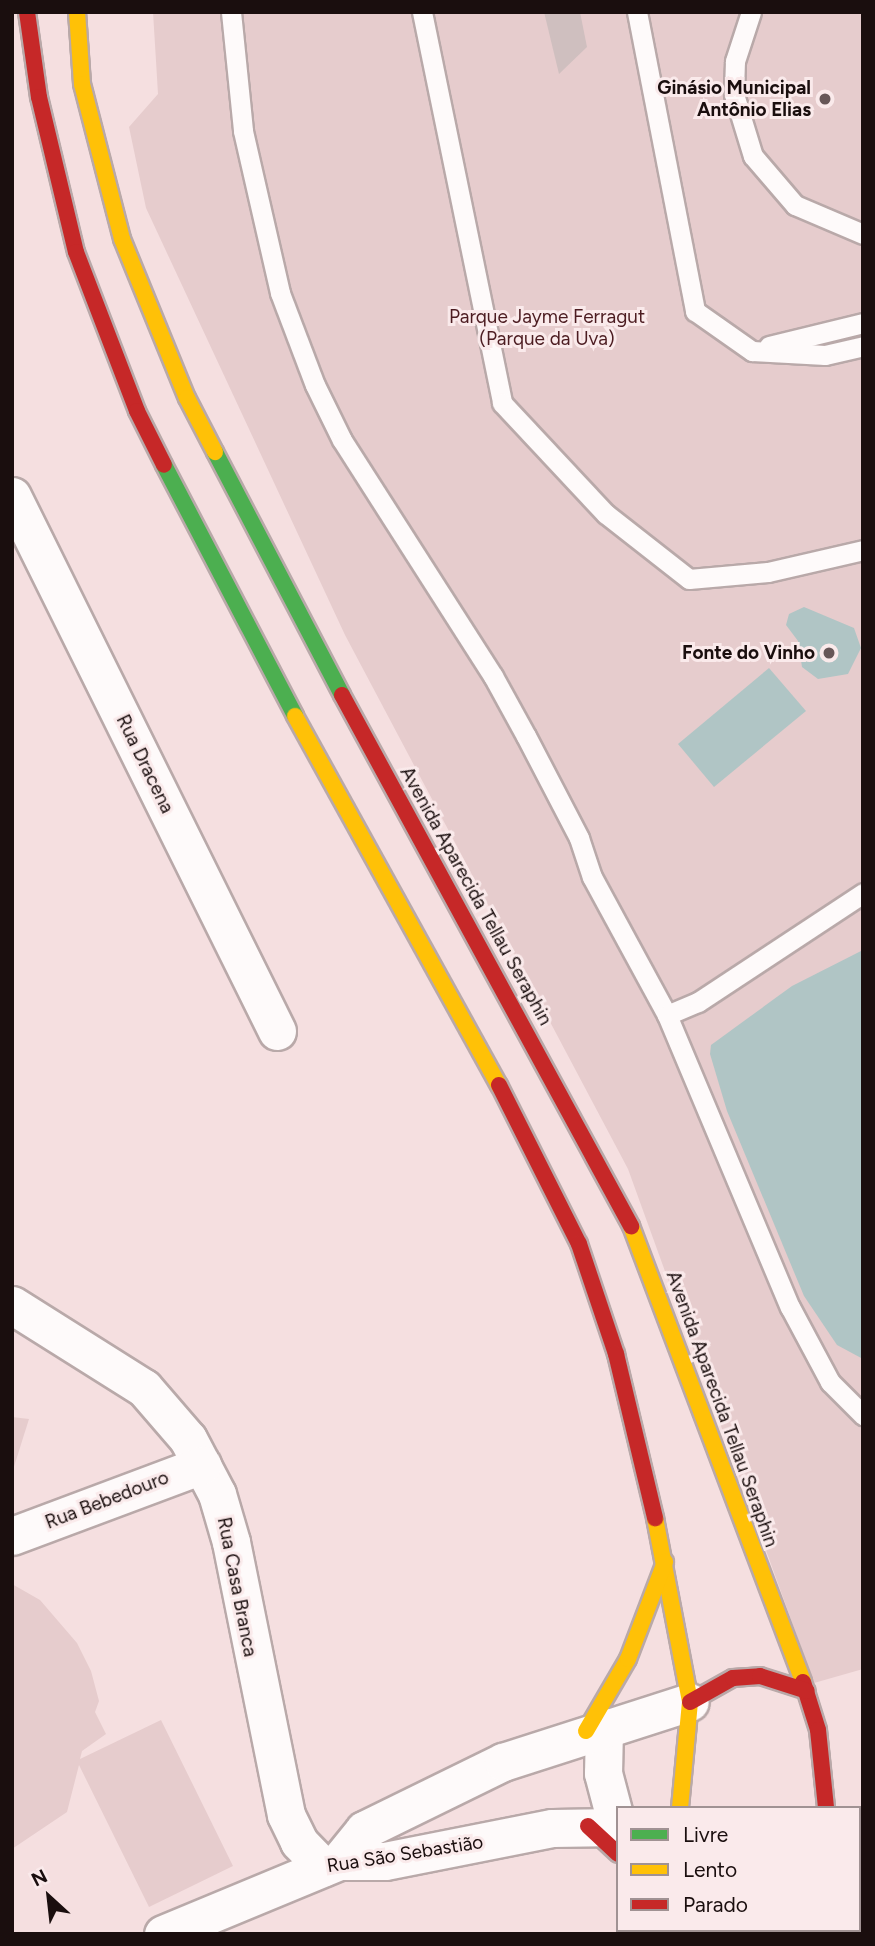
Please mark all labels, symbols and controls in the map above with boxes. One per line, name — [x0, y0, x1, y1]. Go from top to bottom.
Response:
place label: Ginásio Municipal Antônio Elias — [657, 77, 811, 121]
marker: Ginásio Municipal Antônio Elias — [817, 91, 833, 107]
park label: Parque Jayme Ferragut (Parque da Uva) — [449, 306, 645, 350]
place label: Fonte do Vinho — [682, 642, 815, 664]
marker: Fonte do Vinho — [821, 645, 837, 661]
street label: Rua Dracena — [111, 711, 179, 817]
street label: Avenida Aparecida Tellau Seraphin — [395, 763, 557, 1029]
street label: Avenida Aparecida Tellau Seraphin — [661, 1268, 783, 1550]
street label: Rua Bebedouro — [42, 1466, 172, 1534]
street label: Rua Casa Branca — [212, 1515, 262, 1659]
legend — [616, 1806, 861, 1932]
text: Livre — [683, 1822, 728, 1847]
street label: Rua São Sebastião — [325, 1830, 485, 1878]
text: Lento — [683, 1857, 737, 1882]
north arrow — [14, 1862, 84, 1932]
text: N — [27, 1864, 51, 1891]
text: Parado — [683, 1892, 748, 1917]

